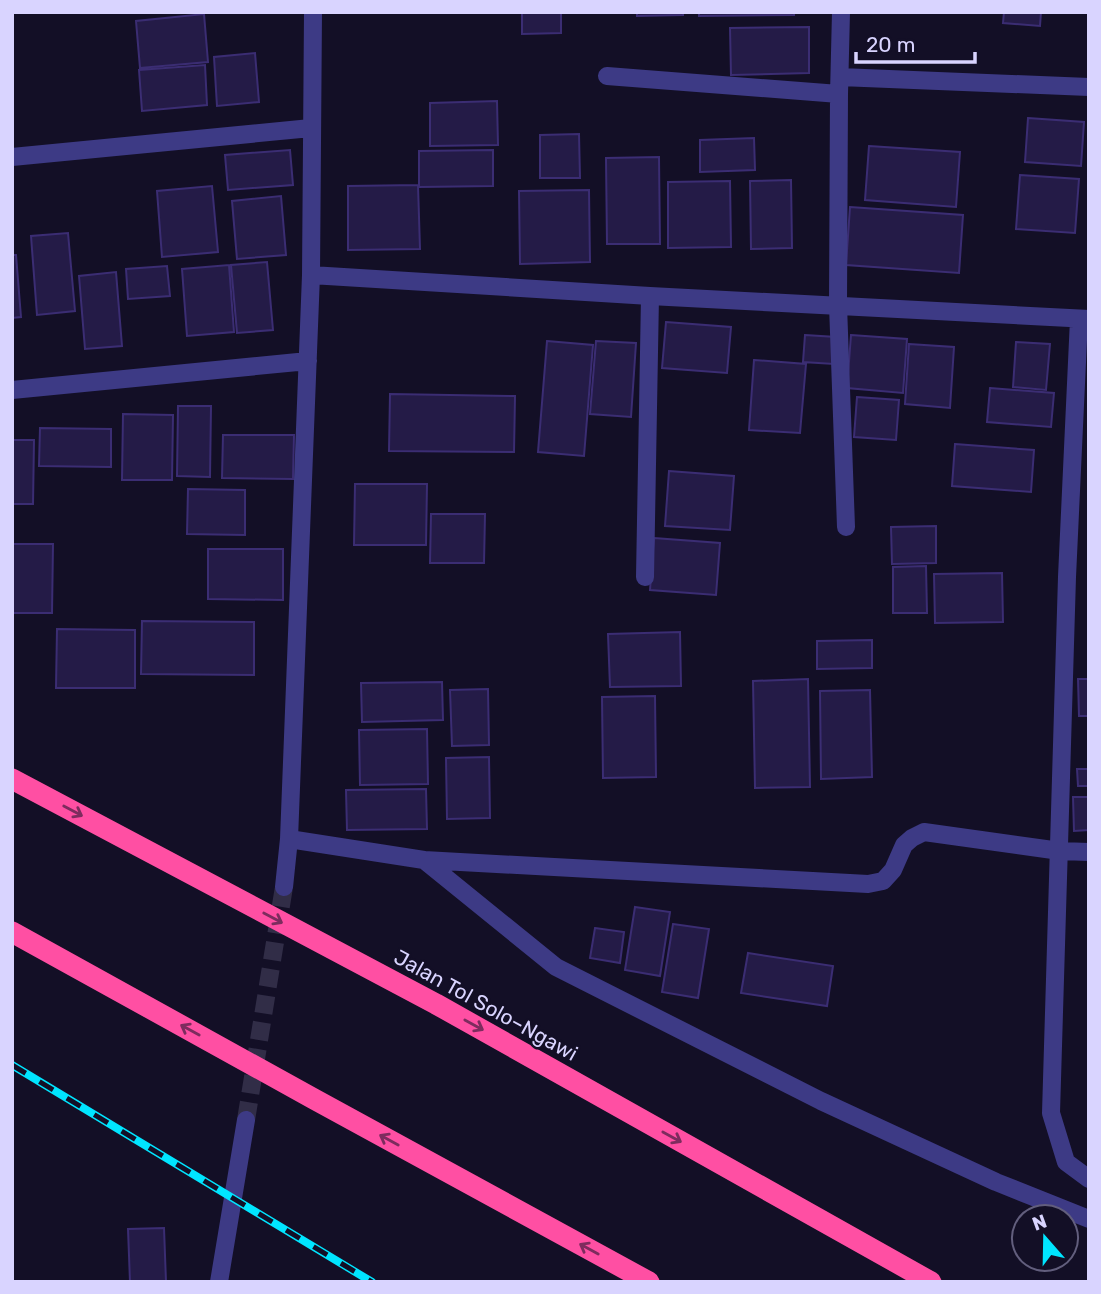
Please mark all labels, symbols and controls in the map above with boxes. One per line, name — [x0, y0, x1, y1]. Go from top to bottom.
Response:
scale bar — [856, 21, 975, 65]
text: 20 m — [866, 32, 915, 57]
one-way arrow — [62, 804, 82, 818]
one-way arrow — [263, 911, 283, 925]
street label: Jalan Tol Solo–Ngawi — [390, 944, 582, 1066]
one-way arrow — [463, 1019, 484, 1032]
one-way arrow — [180, 1023, 201, 1036]
one-way arrow — [662, 1130, 682, 1144]
one-way arrow — [379, 1133, 400, 1146]
north arrow — [1010, 1203, 1080, 1273]
text: N — [1029, 1209, 1050, 1236]
one-way arrow — [579, 1242, 600, 1255]

